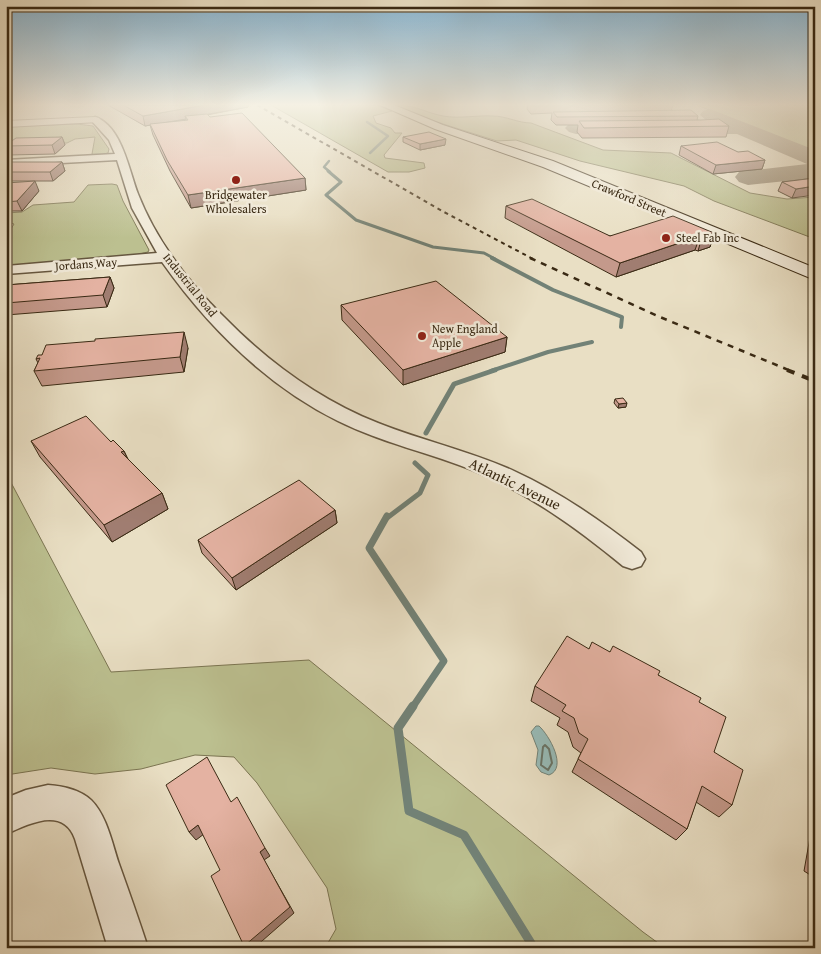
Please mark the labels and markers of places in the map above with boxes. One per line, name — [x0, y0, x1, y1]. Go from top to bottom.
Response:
marker: Bridgewater Wholesalers — [230, 174, 242, 186]
place label: Bridgewater Wholesalers — [205, 186, 267, 217]
place label: Steel Fab Inc — [676, 229, 740, 246]
marker: Steel Fab Inc — [660, 232, 672, 244]
place label: New England Apple — [432, 320, 498, 351]
marker: New England Apple — [416, 330, 428, 342]

